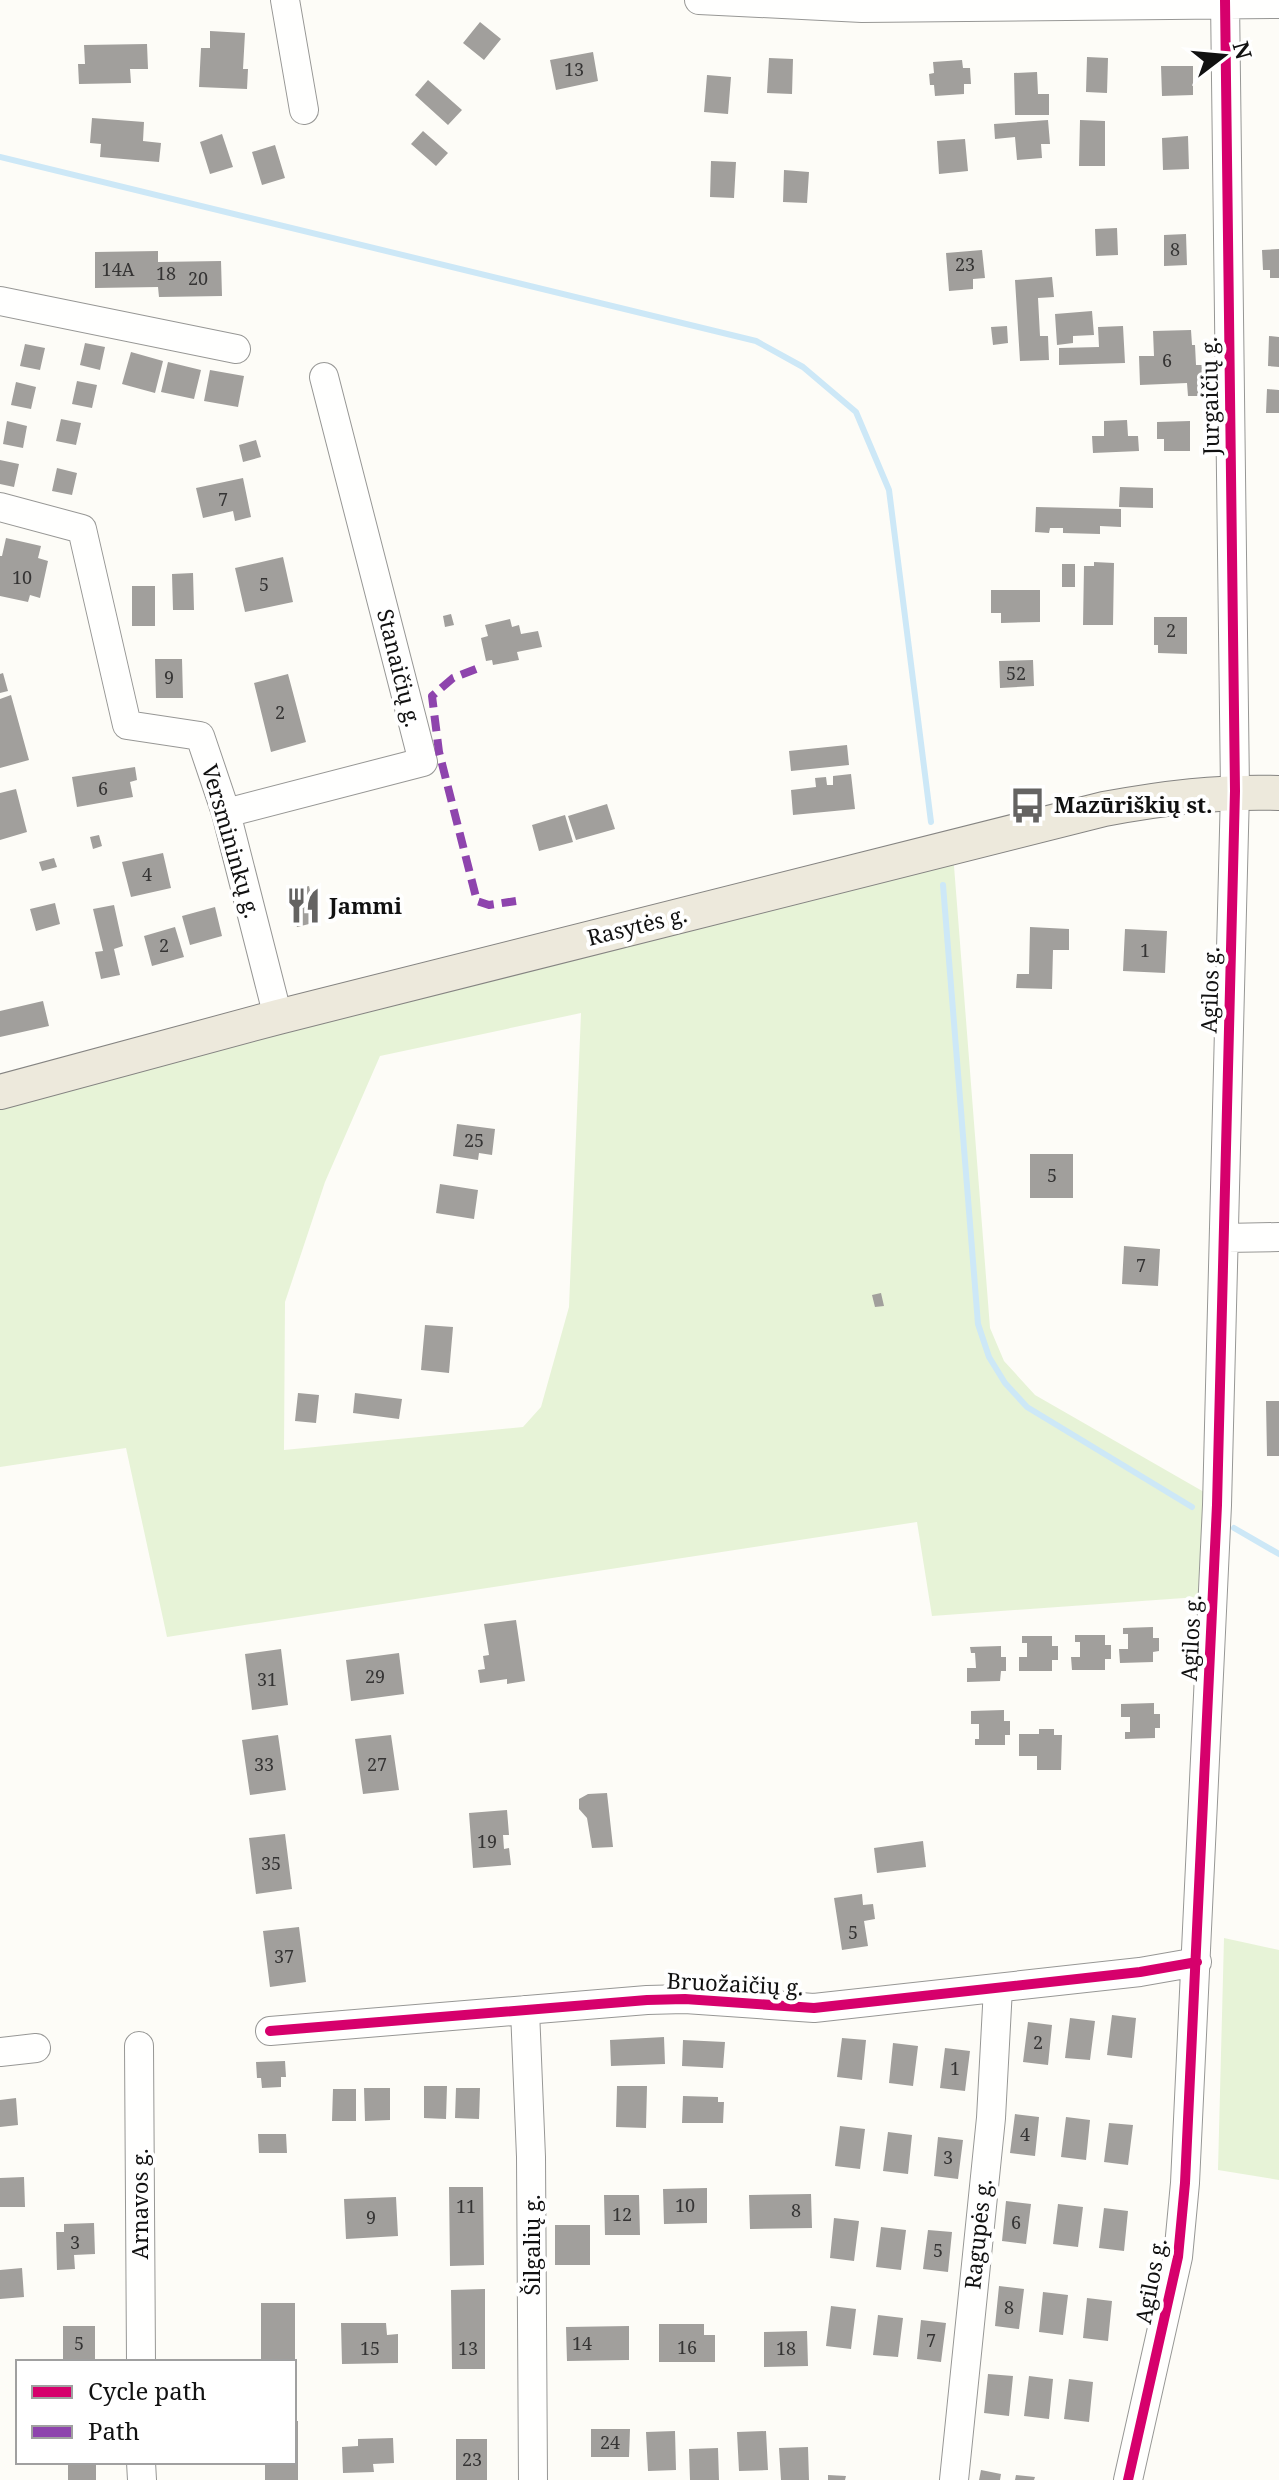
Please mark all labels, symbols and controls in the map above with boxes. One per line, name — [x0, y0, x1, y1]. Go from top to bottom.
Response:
north arrow — [1183, 16, 1263, 96]
text: N — [1226, 38, 1260, 63]
house number: 13 — [564, 57, 584, 81]
house number: 8 — [1170, 237, 1180, 261]
house number: 23 — [955, 252, 975, 276]
house number: 14A — [102, 257, 135, 281]
house number: 18 — [156, 261, 176, 285]
house number: 20 — [188, 266, 208, 290]
street label: Jurgaičių g. — [1193, 337, 1225, 456]
house number: 6 — [1162, 348, 1172, 372]
house number: 7 — [218, 487, 228, 511]
house number: 10 — [12, 565, 32, 589]
house number: 5 — [259, 572, 269, 596]
street label: Stanaičių g. — [371, 606, 429, 730]
house number: 2 — [1166, 618, 1176, 642]
house number: 52 — [1006, 661, 1026, 685]
house number: 9 — [164, 665, 174, 689]
house number: 2 — [275, 700, 285, 724]
street label: Versmininkų g. — [196, 760, 268, 921]
house number: 6 — [98, 776, 108, 800]
bus stop icon: Mazūriškių st. — [1009, 786, 1047, 824]
place label: Mazūriškių st. — [1054, 789, 1212, 819]
house number: 4 — [142, 862, 152, 886]
restaurant icon: Jammi — [284, 887, 322, 925]
place label: Jammi — [328, 890, 402, 920]
street label: Rasytės g. — [584, 898, 690, 952]
house number: 2 — [159, 933, 169, 957]
house number: 1 — [1140, 938, 1150, 962]
street label: Agilos g. — [1193, 946, 1226, 1034]
house number: 25 — [464, 1128, 484, 1152]
house number: 5 — [1047, 1163, 1057, 1187]
house number: 7 — [1136, 1253, 1146, 1277]
street label: Agilos g. — [1173, 1594, 1207, 1682]
house number: 29 — [365, 1664, 385, 1688]
house number: 31 — [257, 1667, 277, 1691]
house number: 33 — [254, 1752, 274, 1776]
house number: 27 — [367, 1752, 387, 1776]
house number: 19 — [477, 1829, 497, 1853]
house number: 35 — [261, 1851, 281, 1875]
house number: 5 — [848, 1920, 858, 1944]
house number: 37 — [274, 1944, 294, 1968]
street label: Bruožaičių g. — [666, 1964, 804, 2002]
house number: 2 — [1033, 2030, 1043, 2054]
house number: 1 — [950, 2056, 960, 2080]
house number: 4 — [1020, 2122, 1030, 2146]
house number: 3 — [943, 2145, 953, 2169]
street label: Arnavos g. — [124, 2149, 154, 2259]
street label: Ragupės g. — [956, 2177, 998, 2291]
house number: 10 — [675, 2193, 695, 2217]
house number: 11 — [456, 2194, 476, 2218]
street label: Šilgalių g. — [516, 2195, 546, 2295]
house number: 8 — [791, 2198, 801, 2222]
house number: 12 — [612, 2202, 632, 2226]
house number: 9 — [366, 2205, 376, 2229]
house number: 6 — [1011, 2210, 1021, 2234]
house number: 3 — [70, 2230, 80, 2254]
street label: Agilos g. — [1127, 2236, 1173, 2326]
house number: 5 — [933, 2238, 943, 2262]
house number: 8 — [1004, 2295, 1014, 2319]
house number: 7 — [926, 2328, 936, 2352]
house number: 5 — [74, 2331, 84, 2355]
house number: 14 — [572, 2331, 592, 2355]
house number: 16 — [677, 2335, 697, 2359]
house number: 15 — [360, 2336, 380, 2360]
house number: 13 — [458, 2336, 478, 2360]
house number: 18 — [776, 2336, 796, 2360]
legend — [16, 2360, 296, 2464]
text: Cycle path — [88, 2374, 207, 2407]
text: Path — [88, 2414, 140, 2447]
house number: 24 — [600, 2430, 620, 2454]
house number: 23 — [462, 2447, 482, 2471]

